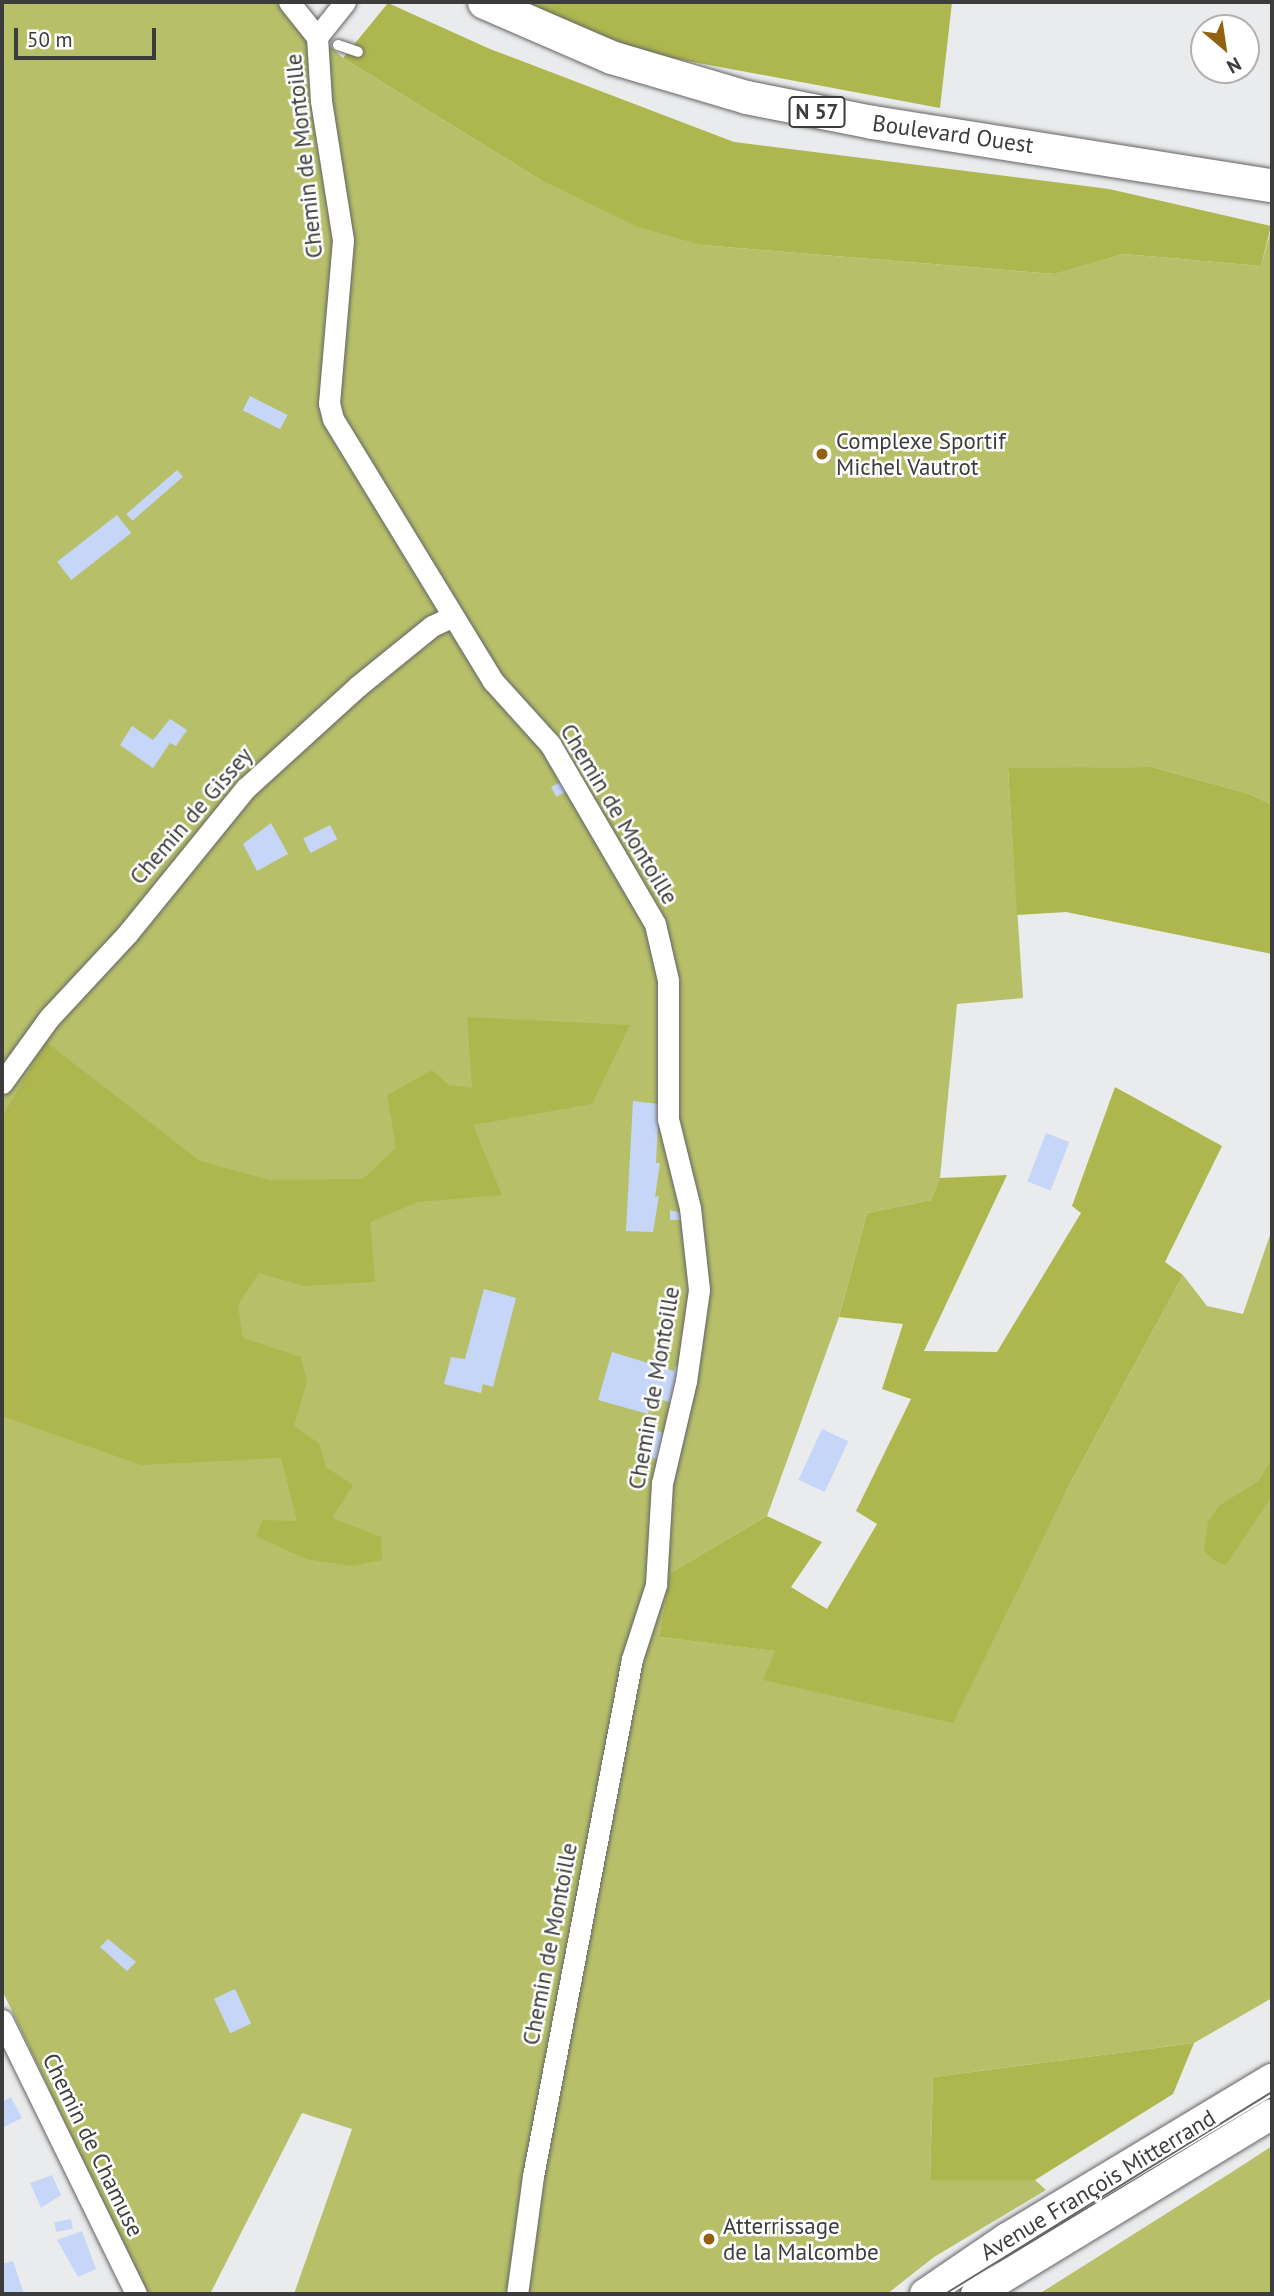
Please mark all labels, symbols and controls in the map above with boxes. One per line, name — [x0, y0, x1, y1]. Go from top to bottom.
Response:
scale bar — [18, 14, 159, 58]
north arrow — [1190, 14, 1260, 84]
text: 50 m — [27, 26, 73, 53]
street label: Chemin de Montoille — [280, 52, 328, 260]
text: N — [1223, 52, 1245, 79]
road number: N 57 — [787, 94, 847, 130]
street label: Boulevard Ouest — [871, 109, 1035, 159]
place label: Complexe Sportif Michel Vautrot — [836, 427, 1006, 481]
marker: Complexe Sportif Michel Vautrot — [814, 446, 830, 462]
street label: Chemin de Montoille — [554, 719, 684, 909]
street label: Chemin de Gissey — [124, 742, 258, 890]
street label: Chemin de Montoille — [623, 1284, 685, 1492]
street label: Chemin de Montoille — [517, 1841, 583, 2047]
street label: Chemin de Chamuse — [37, 2049, 149, 2241]
street label: Avenue François Mitterrand — [976, 2104, 1220, 2266]
place label: Atterrissage de la Malcombe — [723, 2212, 879, 2266]
marker: Atterrissage de la Malcombe — [701, 2231, 717, 2247]

